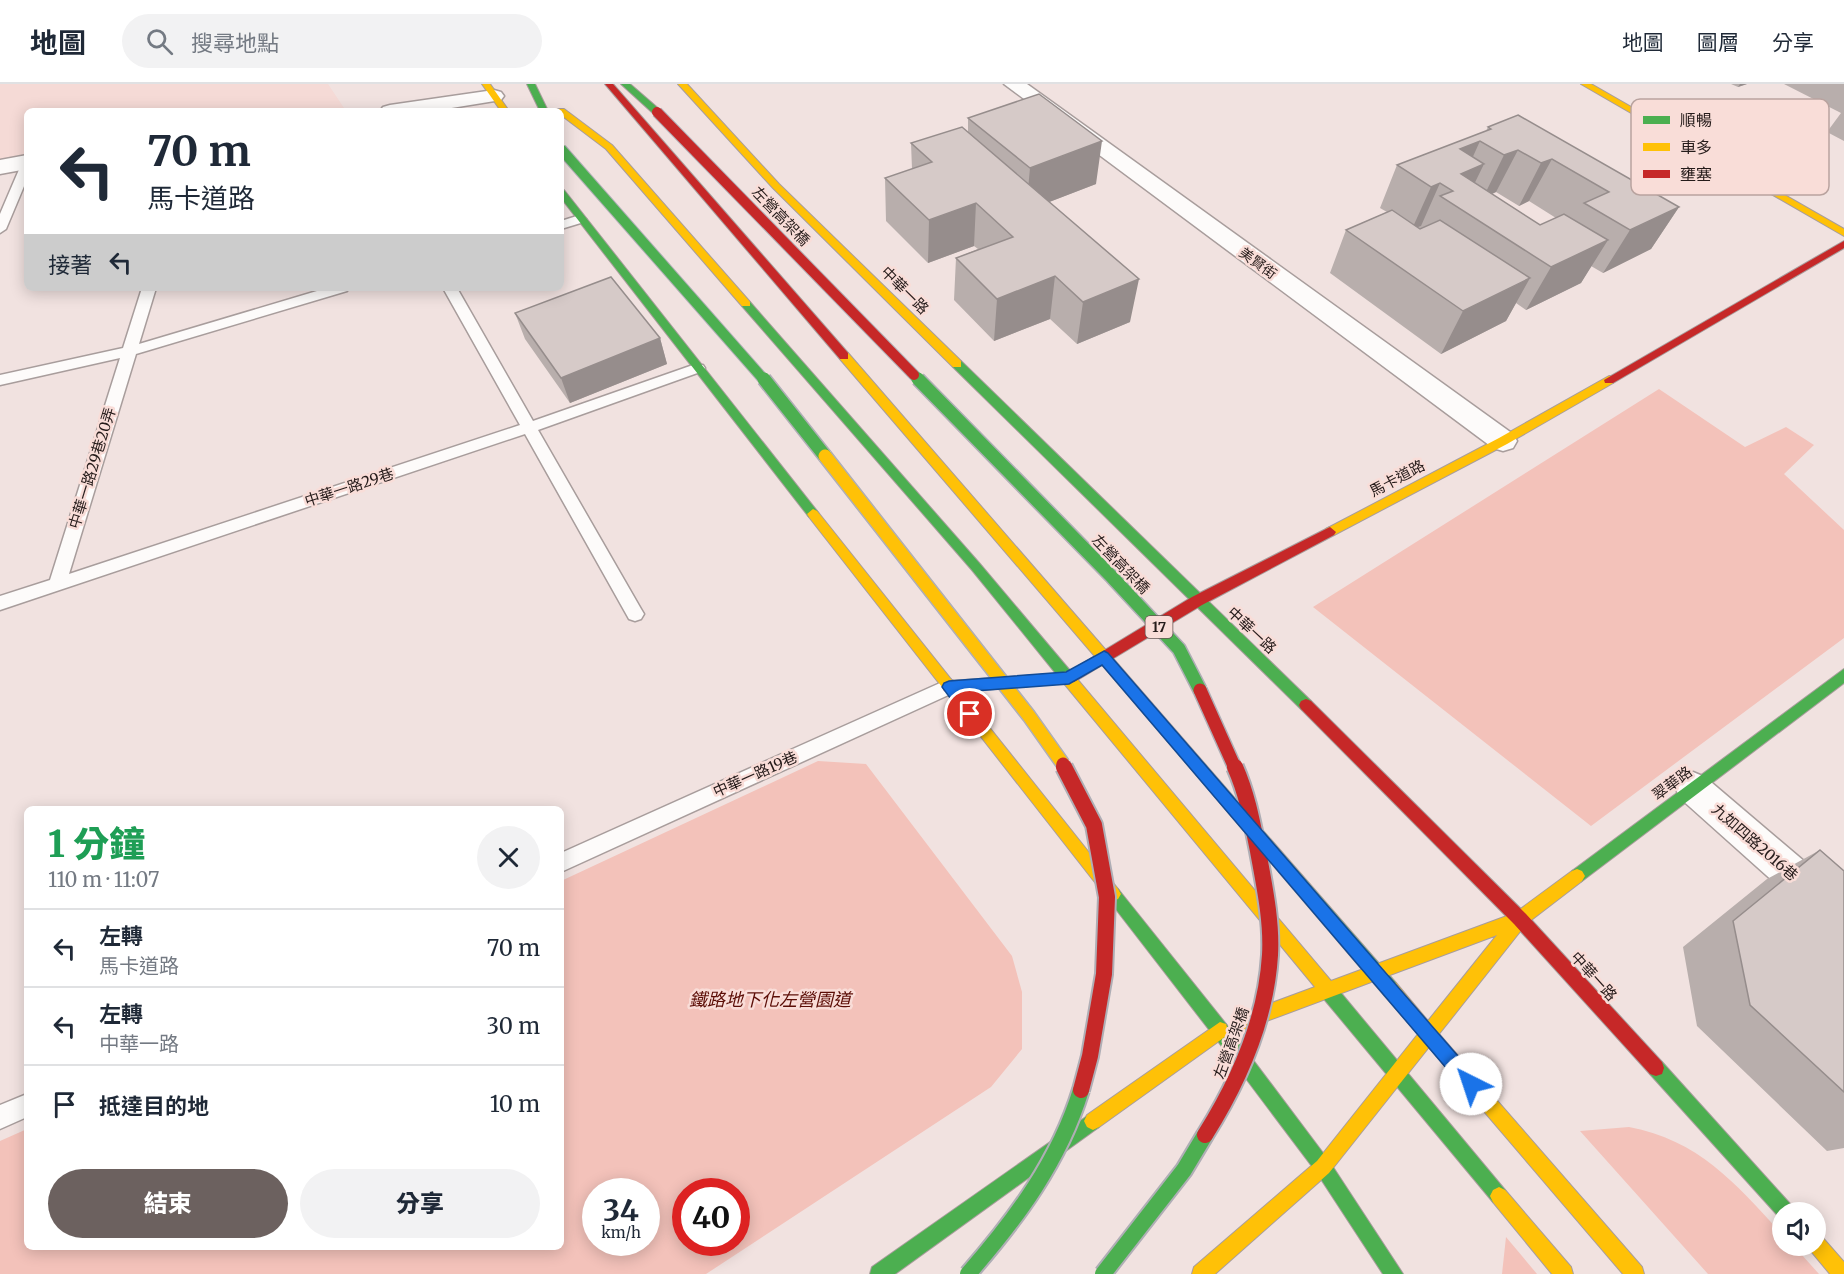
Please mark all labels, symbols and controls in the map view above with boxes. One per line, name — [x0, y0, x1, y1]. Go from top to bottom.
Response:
search box — [122, 14, 542, 68]
text: 地圖 — [30, 25, 86, 61]
icon: search — [143, 25, 176, 58]
text: 搜尋地點 — [191, 29, 279, 57]
text: 地圖 — [1622, 29, 1664, 56]
text: 圖層 — [1697, 29, 1739, 56]
text: 分享 — [1772, 29, 1814, 56]
legend — [1631, 99, 1829, 195]
text: 順暢 — [1680, 110, 1712, 130]
text: 70 m — [147, 125, 251, 177]
icon: left — [48, 132, 126, 210]
text: 車多 — [1680, 137, 1712, 157]
text: 壅塞 — [1680, 164, 1712, 184]
text: 馬卡道路 — [147, 181, 255, 215]
street label: 左營高架橋 — [748, 182, 814, 250]
street label: 美賢街 — [1236, 243, 1280, 283]
icon: left — [104, 246, 137, 279]
text: 接著 — [48, 251, 92, 279]
street label: 中華一路 — [877, 262, 933, 318]
street label: 中華一路29巷20弄 — [65, 405, 119, 531]
street label: 馬卡道路 — [1366, 456, 1428, 500]
street label: 中華一路29巷 — [302, 464, 396, 510]
street label: 左營高架橋 — [1088, 530, 1154, 598]
street label: 中華一路 — [1224, 603, 1280, 657]
road number: 17 — [1146, 616, 1172, 638]
pin — [944, 688, 995, 739]
icon: arrive — [953, 697, 986, 730]
street label: 中華一路19巷 — [710, 747, 800, 801]
street label: 翠華路 — [1648, 762, 1696, 804]
street label: 九如四路2016巷 — [1708, 799, 1802, 885]
text: 1 分鐘 — [48, 822, 145, 867]
button: close — [477, 826, 540, 889]
text: 110 m · 11:07 — [48, 867, 159, 892]
text: 左轉 — [99, 922, 143, 950]
icon: left — [48, 932, 81, 965]
text: 70 m — [487, 934, 540, 962]
street label: 中華一路 — [1567, 947, 1621, 1005]
text: 馬卡道路 — [99, 953, 179, 978]
park label: 鐵路地下化左營園道 — [689, 988, 854, 1011]
text: 左轉 — [99, 1000, 143, 1028]
street label: 左營高架橋 — [1209, 1005, 1253, 1081]
icon: left — [48, 1010, 81, 1043]
text: 30 m — [486, 1012, 540, 1040]
text: 中華一路 — [99, 1031, 179, 1056]
position arrow — [1439, 1052, 1503, 1116]
icon: arrive — [48, 1088, 81, 1121]
text: 10 m — [490, 1090, 540, 1118]
text: 抵達目的地 — [99, 1092, 209, 1120]
button: 結束 — [48, 1169, 288, 1238]
button: 分享 — [300, 1169, 540, 1238]
speed limit sign: 40 — [672, 1178, 750, 1256]
text: 34 — [603, 1191, 639, 1229]
map controls — [1772, 1202, 1826, 1256]
button: sound — [1772, 1202, 1826, 1256]
text: km/h — [601, 1223, 641, 1242]

